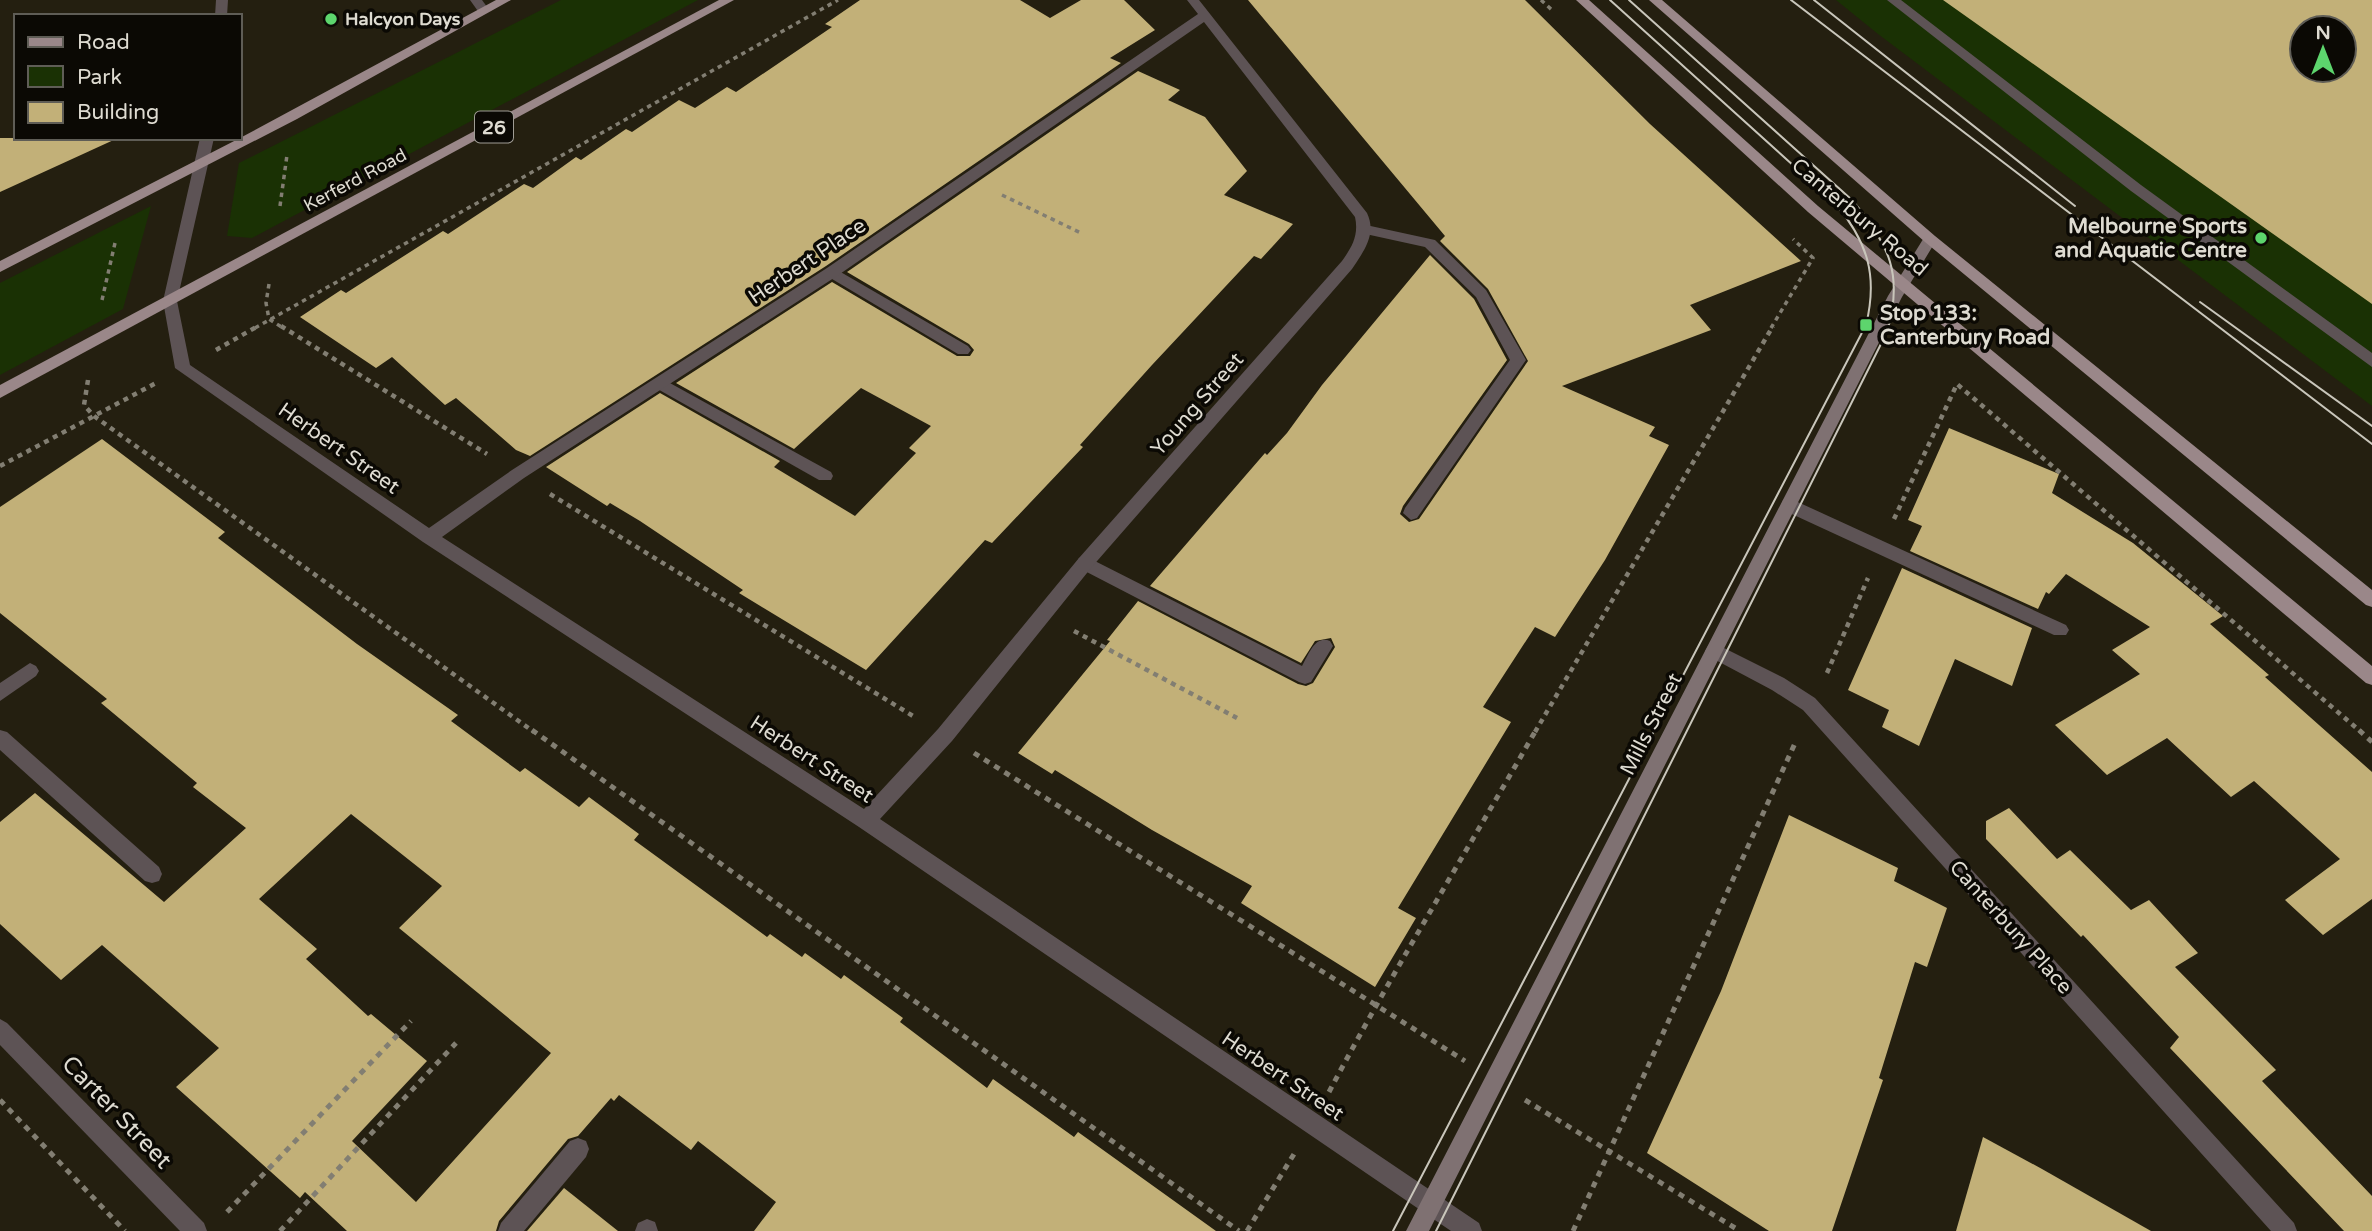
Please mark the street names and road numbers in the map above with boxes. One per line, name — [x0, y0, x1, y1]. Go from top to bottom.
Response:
road number: 26 — [475, 111, 513, 142]
street label: Kerferd Road — [300, 144, 410, 216]
street label: Canterbury Road — [1786, 153, 1933, 282]
street label: Herbert Place — [744, 213, 871, 310]
street label: Young Street — [1146, 347, 1249, 461]
street label: Herbert Street — [273, 397, 404, 499]
street label: Mills Street — [1615, 669, 1688, 779]
street label: Herbert Street — [745, 710, 878, 809]
street label: Canterbury Place — [1944, 855, 2077, 1000]
street label: Herbert Street — [1217, 1026, 1349, 1127]
street label: Carter Street — [56, 1050, 178, 1175]

